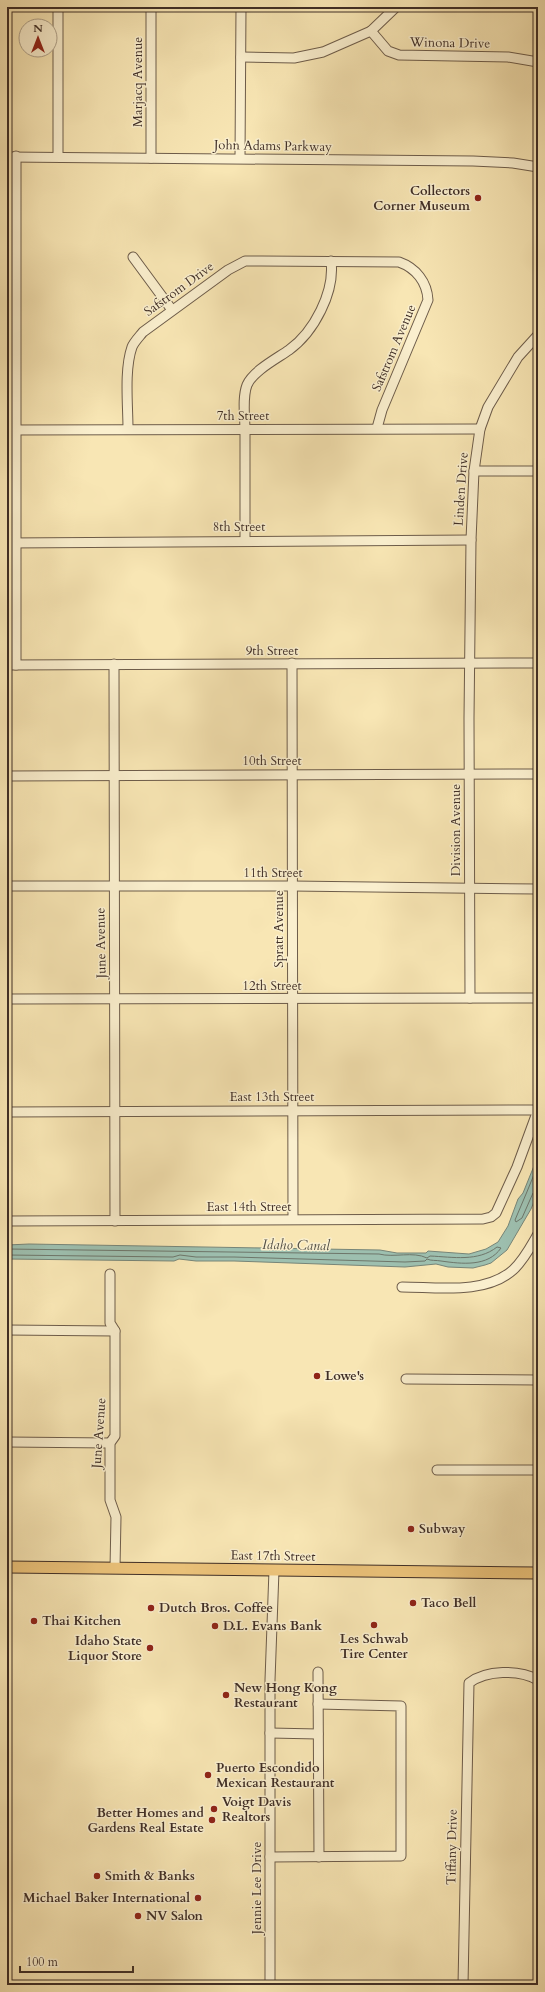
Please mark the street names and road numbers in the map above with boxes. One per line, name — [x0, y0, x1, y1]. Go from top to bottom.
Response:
street label: Winona Drive — [409, 33, 490, 53]
street label: Marjacq Avenue — [129, 37, 147, 127]
street label: John Adams Parkway — [212, 136, 332, 156]
street label: Safstrom Drive — [140, 257, 218, 320]
street label: Safstrom Avenue — [368, 302, 420, 394]
street label: 7th Street — [217, 407, 269, 425]
street label: Linden Drive — [449, 451, 473, 527]
street label: 8th Street — [213, 518, 265, 536]
street label: 9th Street — [246, 642, 298, 660]
street label: 10th Street — [242, 752, 302, 770]
street label: Division Avenue — [447, 784, 465, 876]
street label: 11th Street — [243, 864, 303, 882]
street label: Spratt Avenue — [270, 890, 288, 968]
street label: June Avenue — [91, 908, 111, 980]
street label: 12th Street — [242, 977, 302, 995]
street label: East 13th Street — [230, 1088, 314, 1106]
street label: East 14th Street — [207, 1198, 291, 1216]
street label: June Avenue — [87, 1397, 110, 1471]
street label: East 17th Street — [230, 1546, 316, 1566]
street label: Tiffany Drive — [442, 1809, 462, 1885]
street label: Jennie Lee Drive — [248, 1842, 266, 1936]

